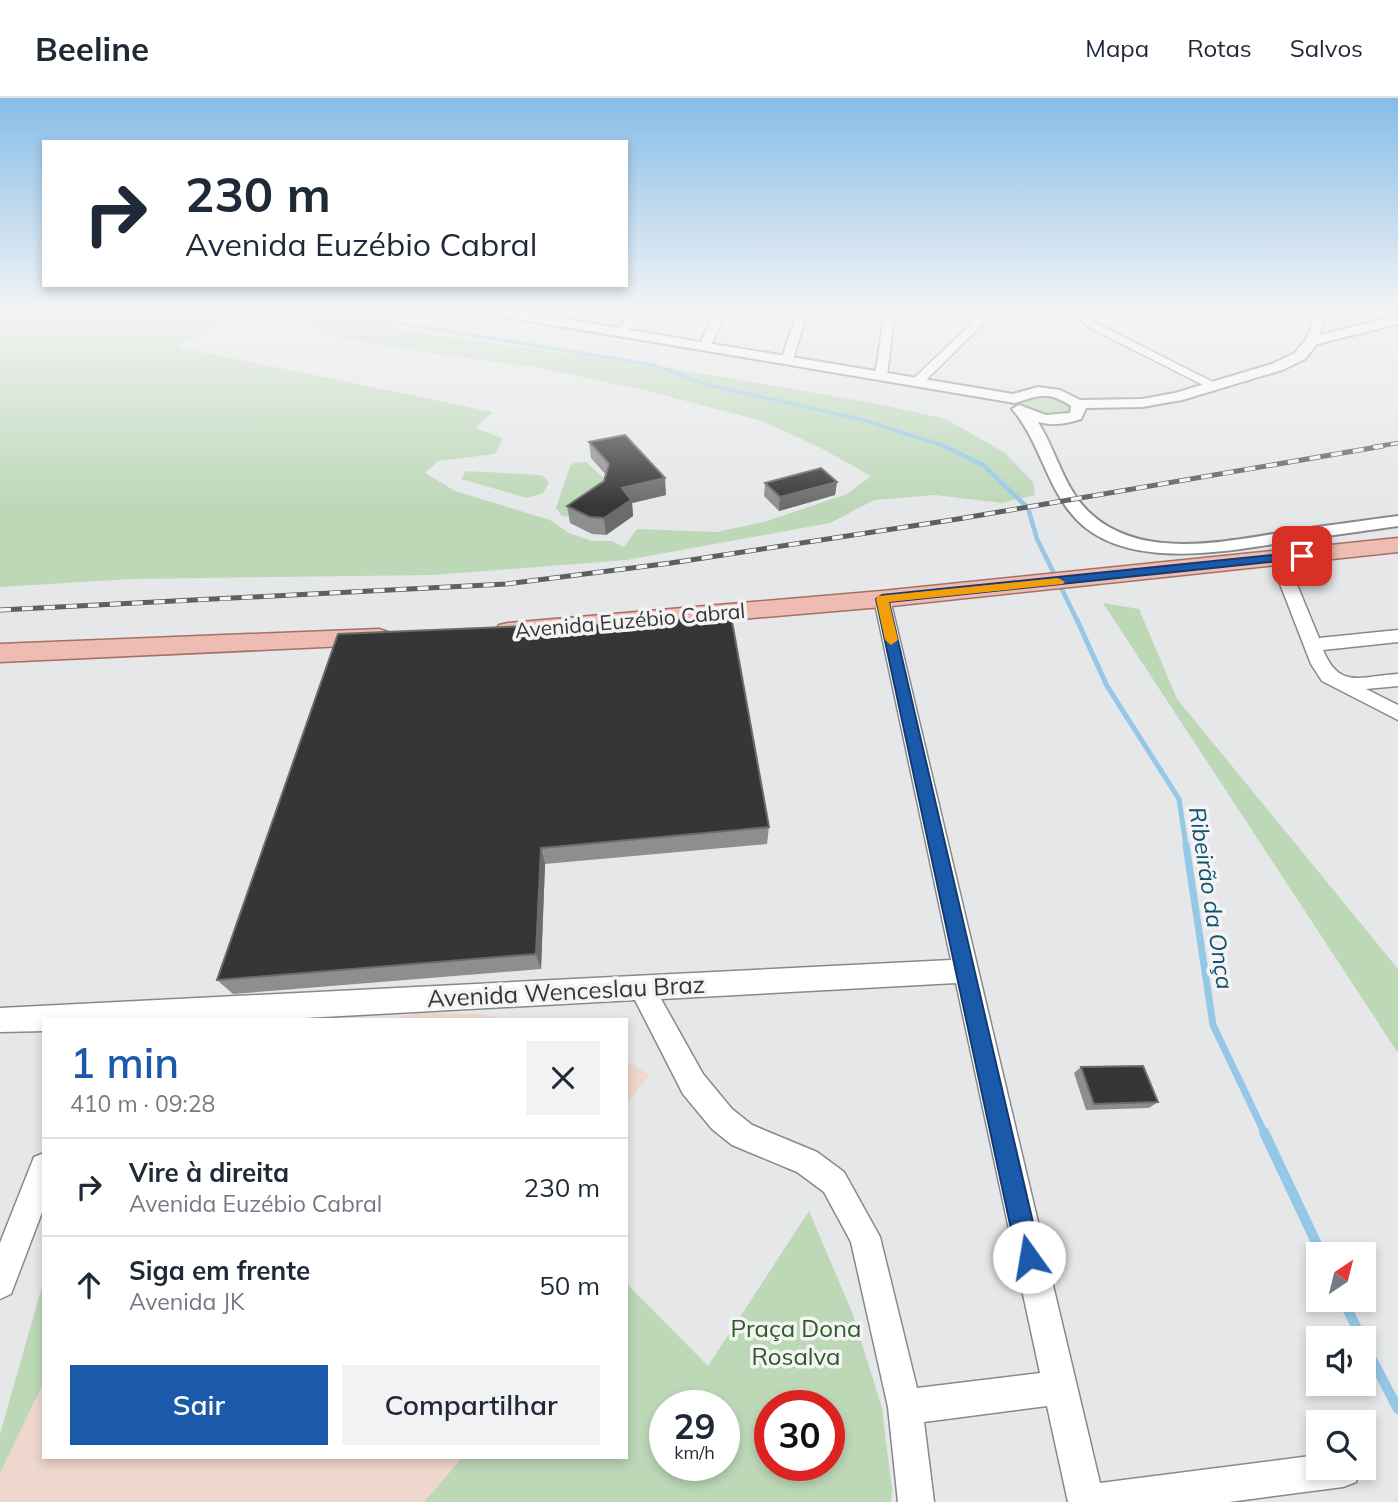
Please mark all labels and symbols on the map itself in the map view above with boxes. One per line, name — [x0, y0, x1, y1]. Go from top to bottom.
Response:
pin — [1272, 526, 1332, 586]
street label: Avenida Euzébio Cabral — [514, 597, 746, 643]
water label: Ribeirão da Onça — [1183, 805, 1240, 991]
street label: Avenida Wenceslau Braz — [426, 969, 706, 1013]
position arrow — [992, 1220, 1066, 1294]
north arrow — [1306, 1242, 1376, 1312]
park label: Praça Dona Rosalva — [731, 1313, 861, 1371]
speed limit sign: 30 — [754, 1390, 845, 1481]

